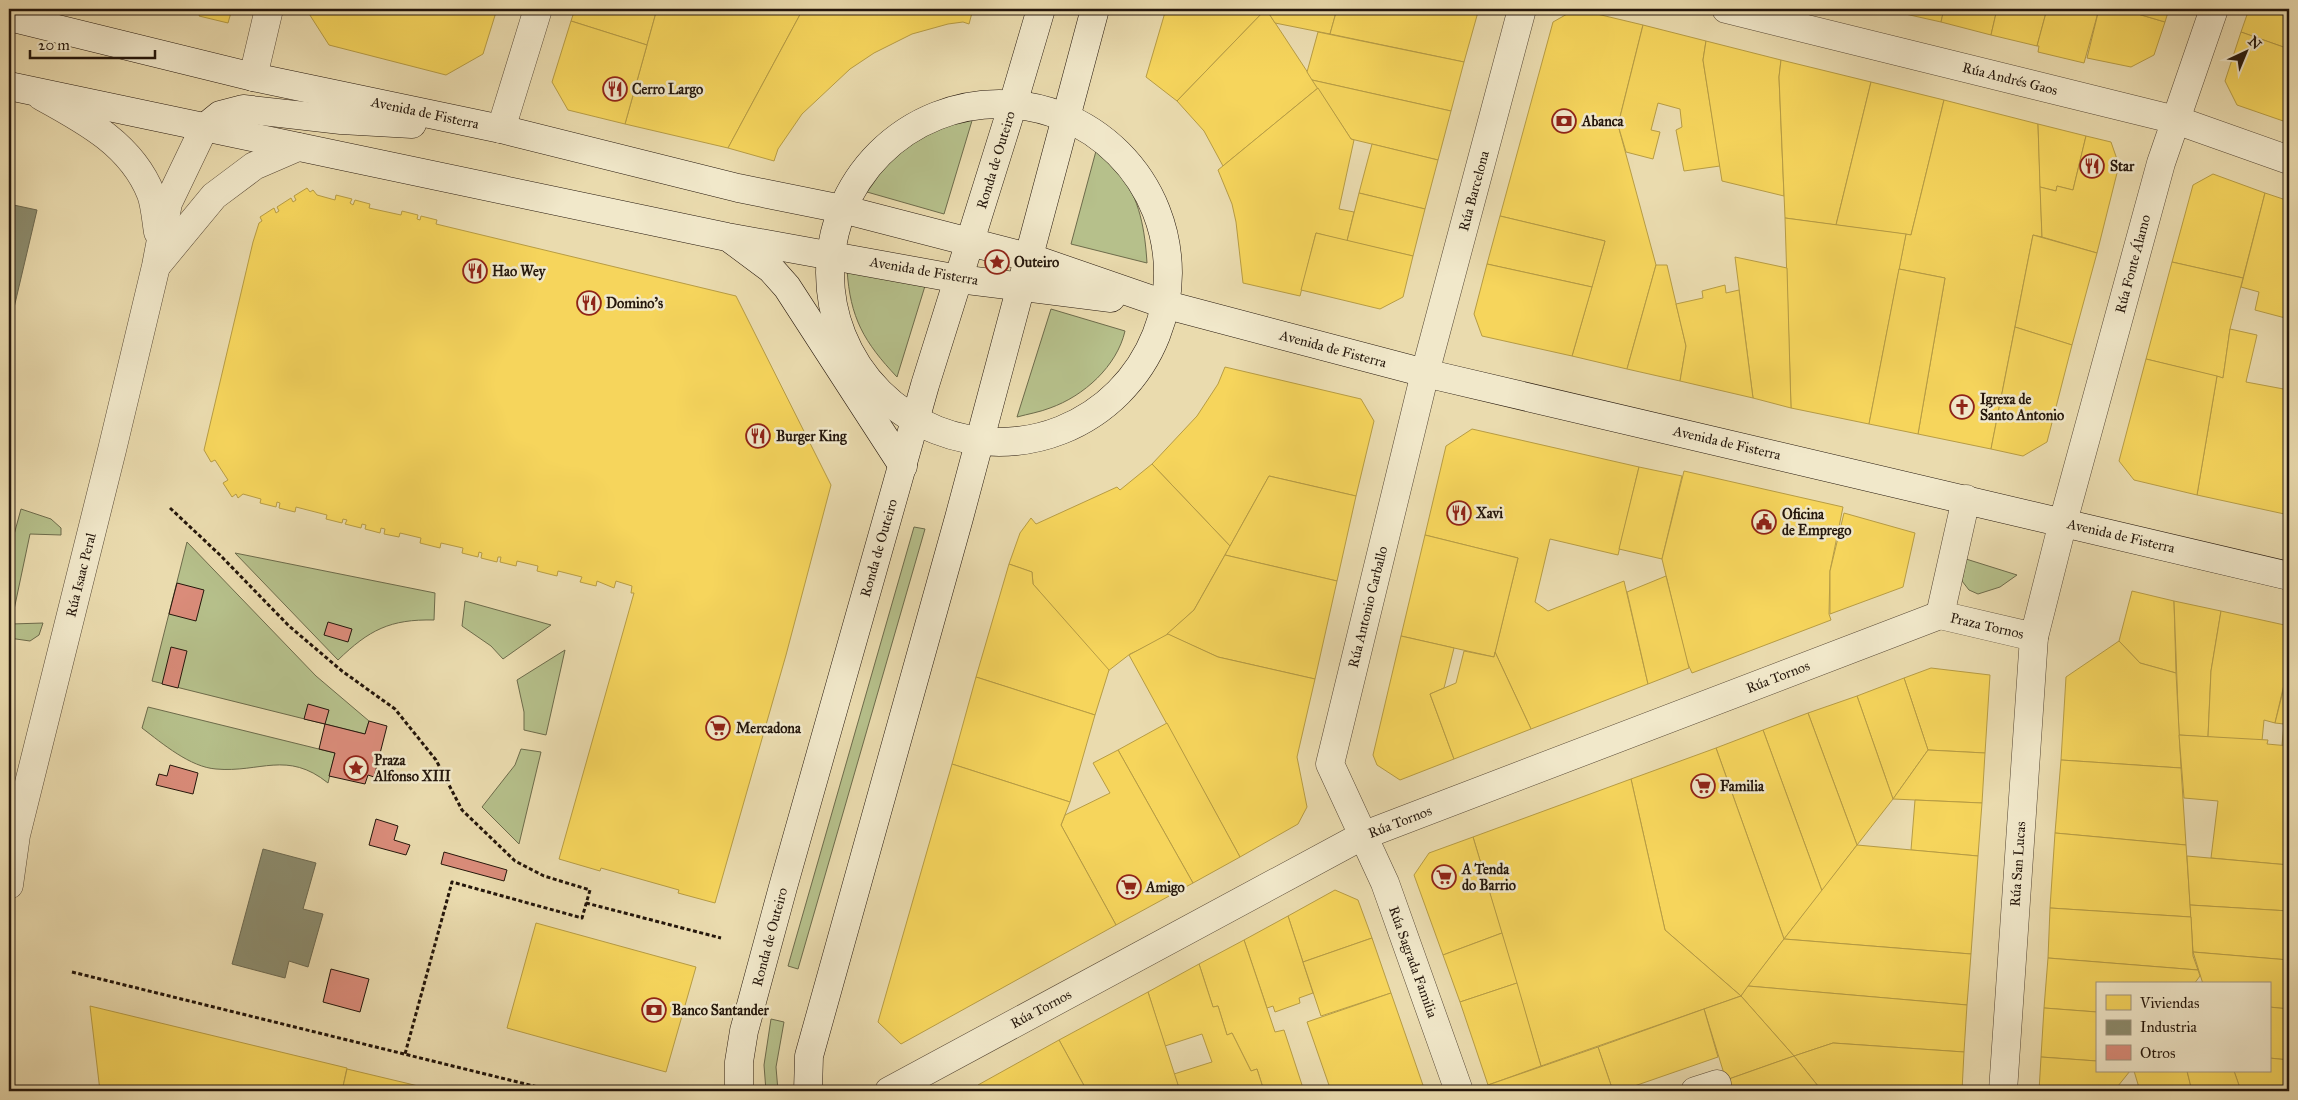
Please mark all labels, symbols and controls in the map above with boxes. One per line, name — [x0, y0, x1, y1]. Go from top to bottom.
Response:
scale bar — [30, 28, 155, 60]
north arrow — [2220, 28, 2270, 78]
text: N — [2245, 33, 2265, 53]
text: 20 m — [38, 36, 70, 54]
street label: Rúa Andrés Gaos — [1961, 59, 2059, 99]
restaurant icon: Cerro Largo — [602, 76, 628, 102]
place label: Cerro Largo — [632, 81, 703, 99]
street label: Avenida de Fisterra — [369, 93, 481, 133]
bank icon: Abanca — [1551, 108, 1577, 134]
street label: Ronda de Outeiro — [973, 109, 1019, 211]
place label: Abanca — [1581, 113, 1625, 130]
street label: Rúa Barcelona — [1455, 149, 1493, 233]
restaurant icon: Star — [2079, 153, 2105, 179]
place label: Star — [2110, 158, 2135, 175]
street label: Rúa Fonte Álamo — [2110, 212, 2154, 315]
place icon: Outeiro — [984, 249, 1010, 275]
street label: Avenida de Fisterra — [867, 253, 980, 289]
place label: Outeiro — [1014, 254, 1059, 271]
restaurant icon: Hao Wey — [462, 258, 488, 284]
place label: Hao Wey — [492, 263, 547, 281]
restaurant icon: Domino's — [576, 290, 602, 316]
place label: Domino's — [606, 295, 663, 312]
street label: Avenida de Fisterra — [1277, 326, 1388, 371]
place label: Igrexa de Santo Antonio — [1980, 391, 2064, 424]
church icon: Igrexa de Santo Antonio — [1949, 394, 1975, 420]
street label: Avenida de Fisterra — [1671, 422, 1782, 464]
restaurant icon: Burger King — [745, 423, 771, 449]
place label: Burger King — [776, 428, 847, 446]
street label: Ronda de Outeiro — [857, 497, 901, 599]
restaurant icon: Xavi — [1446, 500, 1472, 526]
place label: Xavi — [1475, 505, 1503, 522]
place label: Oficina de Emprego — [1782, 506, 1851, 540]
public building icon: Oficina de Emprego — [1751, 509, 1777, 535]
street label: Avenida de Fisterra — [2065, 515, 2176, 557]
street label: Rúa Isaac Peral — [62, 531, 100, 619]
street label: Rúa Antonio Carballo — [1345, 544, 1391, 670]
street label: Praza Tornos — [1948, 609, 2026, 643]
street label: Rúa Tornos — [1744, 657, 1812, 697]
supermarket icon: Mercadona — [705, 715, 731, 741]
place label: Mercadona — [736, 720, 802, 737]
place label: Praza Alfonso XIII — [373, 752, 451, 785]
place icon: Praza Alfonso XIII — [343, 755, 369, 781]
supermarket icon: Familia — [1690, 773, 1716, 799]
place label: Familia — [1720, 778, 1765, 795]
street label: Rúa Tornos — [1366, 802, 1434, 842]
street label: Rúa San Lucas — [2007, 821, 2029, 907]
place label: A Tenda do Barrio — [1461, 861, 1516, 894]
supermarket icon: A Tenda do Barrio — [1431, 864, 1457, 890]
supermarket icon: Amigo — [1116, 874, 1142, 900]
place label: Amigo — [1145, 879, 1185, 897]
street label: Ronda de Outeiro — [749, 886, 791, 988]
street label: Rúa Sagrada Familia — [1385, 904, 1441, 1020]
legend — [2096, 982, 2270, 1072]
street label: Rúa Tornos — [1008, 986, 1074, 1032]
text: Viviendas — [2139, 994, 2199, 1012]
bank icon: Banco Santander — [641, 997, 667, 1023]
place label: Banco Santander — [672, 1002, 770, 1019]
text: Industria — [2140, 1018, 2198, 1036]
text: Otros — [2140, 1044, 2175, 1062]

